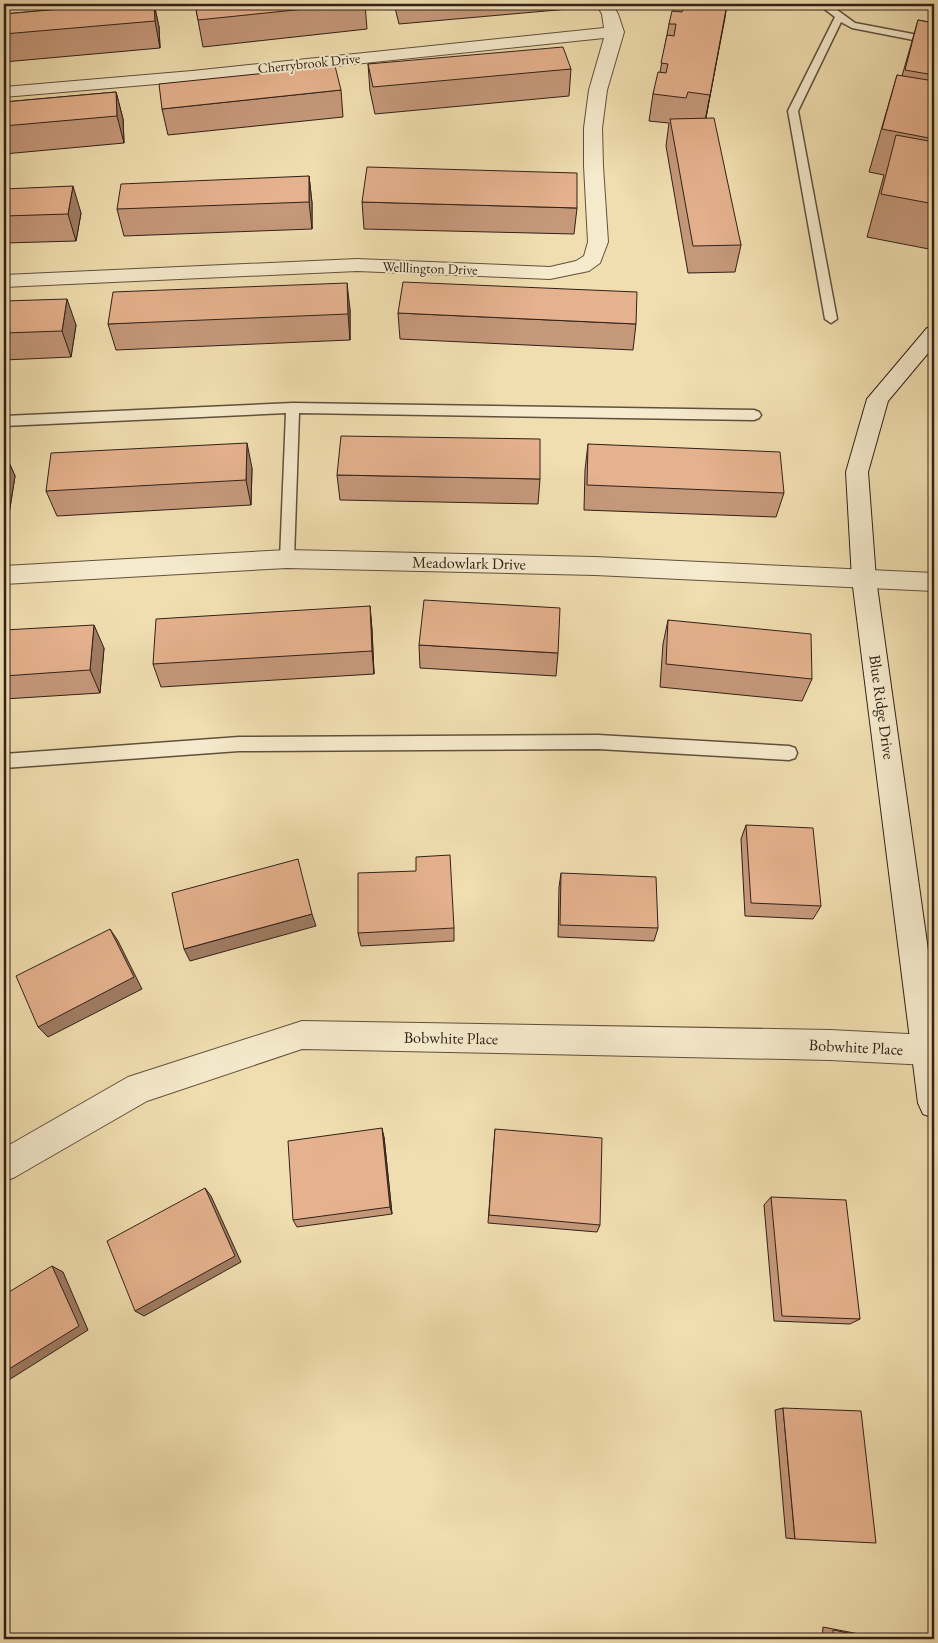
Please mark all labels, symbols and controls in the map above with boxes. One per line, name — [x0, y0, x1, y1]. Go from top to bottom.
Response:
street label: Cherrybrook Drive — [257, 49, 362, 77]
street label: Welllington Drive — [382, 257, 478, 279]
street label: Meadowlark Drive — [412, 552, 526, 574]
street label: Blue Ridge Drive — [864, 653, 900, 761]
street label: Bobwhite Place — [404, 1027, 498, 1049]
street label: Bobwhite Place — [808, 1034, 904, 1060]

